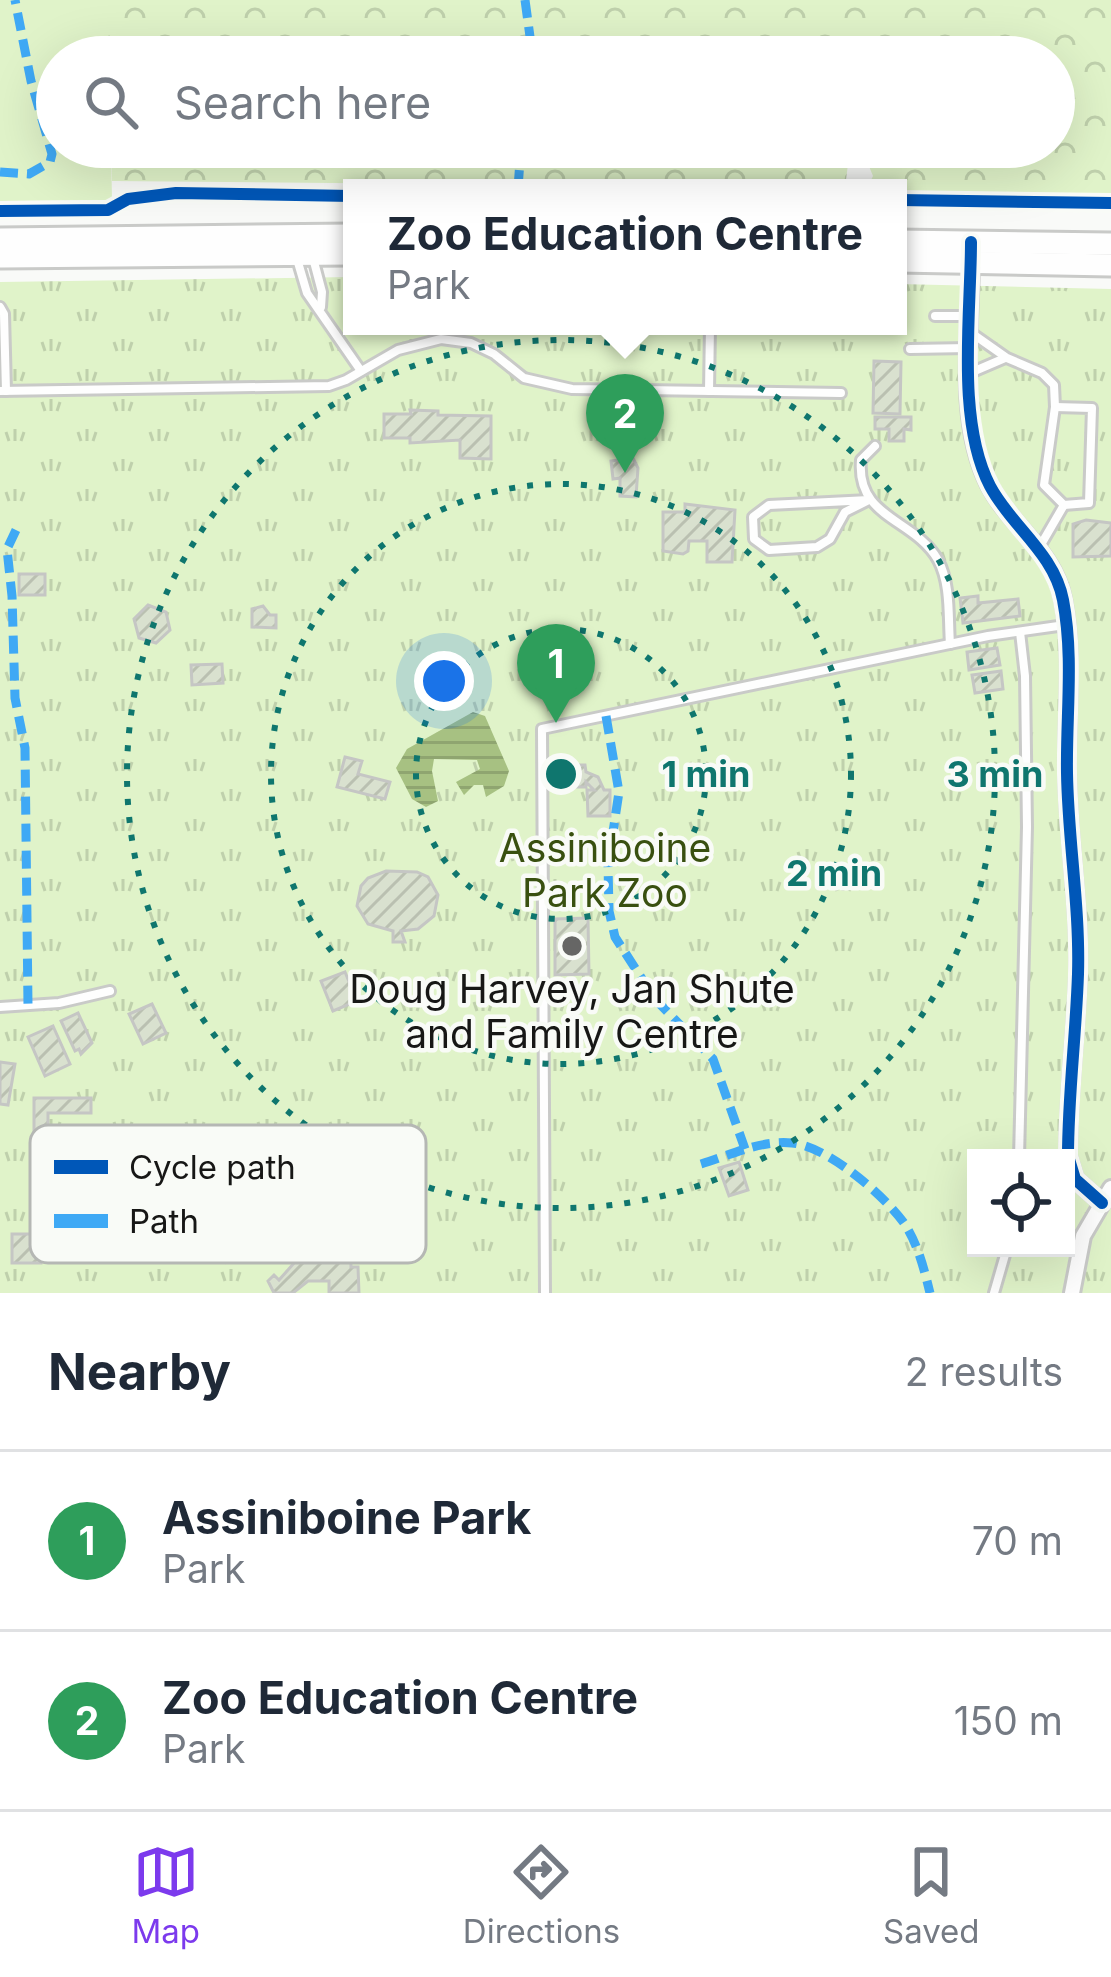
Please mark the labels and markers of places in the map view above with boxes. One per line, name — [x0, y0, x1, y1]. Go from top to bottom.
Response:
pin: 2 — [586, 374, 664, 473]
pin: 1 — [517, 624, 595, 723]
centre of rings — [540, 753, 582, 795]
marker: Doug Harvey, Jan Shute and Family Centre — [559, 933, 585, 959]
place label: Doug Harvey, Jan Shute and Family Centre — [349, 965, 795, 1057]

